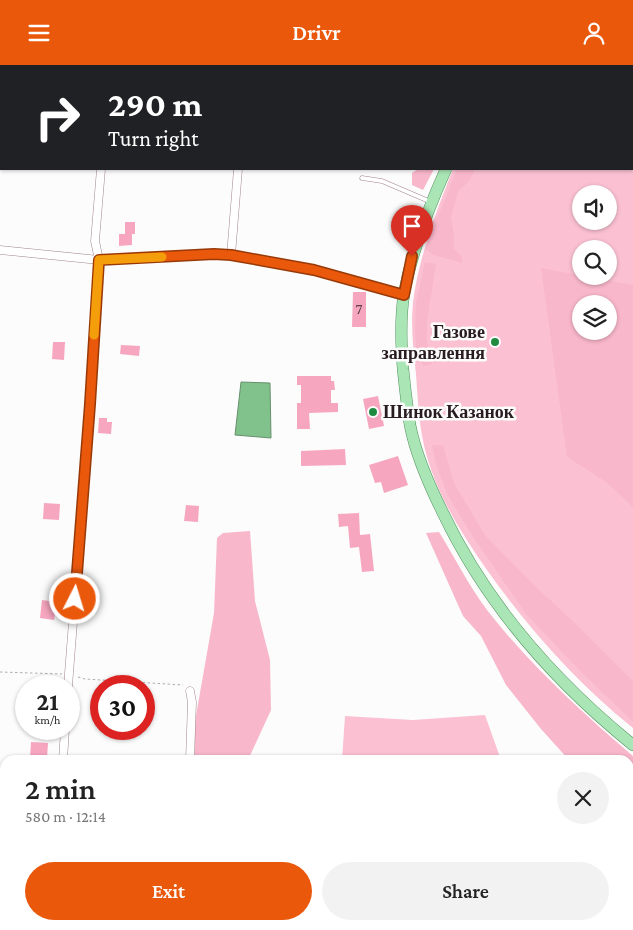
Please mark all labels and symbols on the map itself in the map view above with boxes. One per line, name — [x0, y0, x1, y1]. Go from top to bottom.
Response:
pin — [391, 205, 433, 256]
house number: 7 — [356, 301, 363, 317]
place label: Газове заправлення — [382, 322, 485, 363]
marker: Газове заправлення — [489, 336, 501, 348]
place label: Шинок Казанок — [383, 402, 515, 422]
marker: Шинок Казанок — [367, 406, 379, 418]
position arrow — [48, 572, 100, 624]
speed limit sign: 30 — [90, 675, 155, 740]

